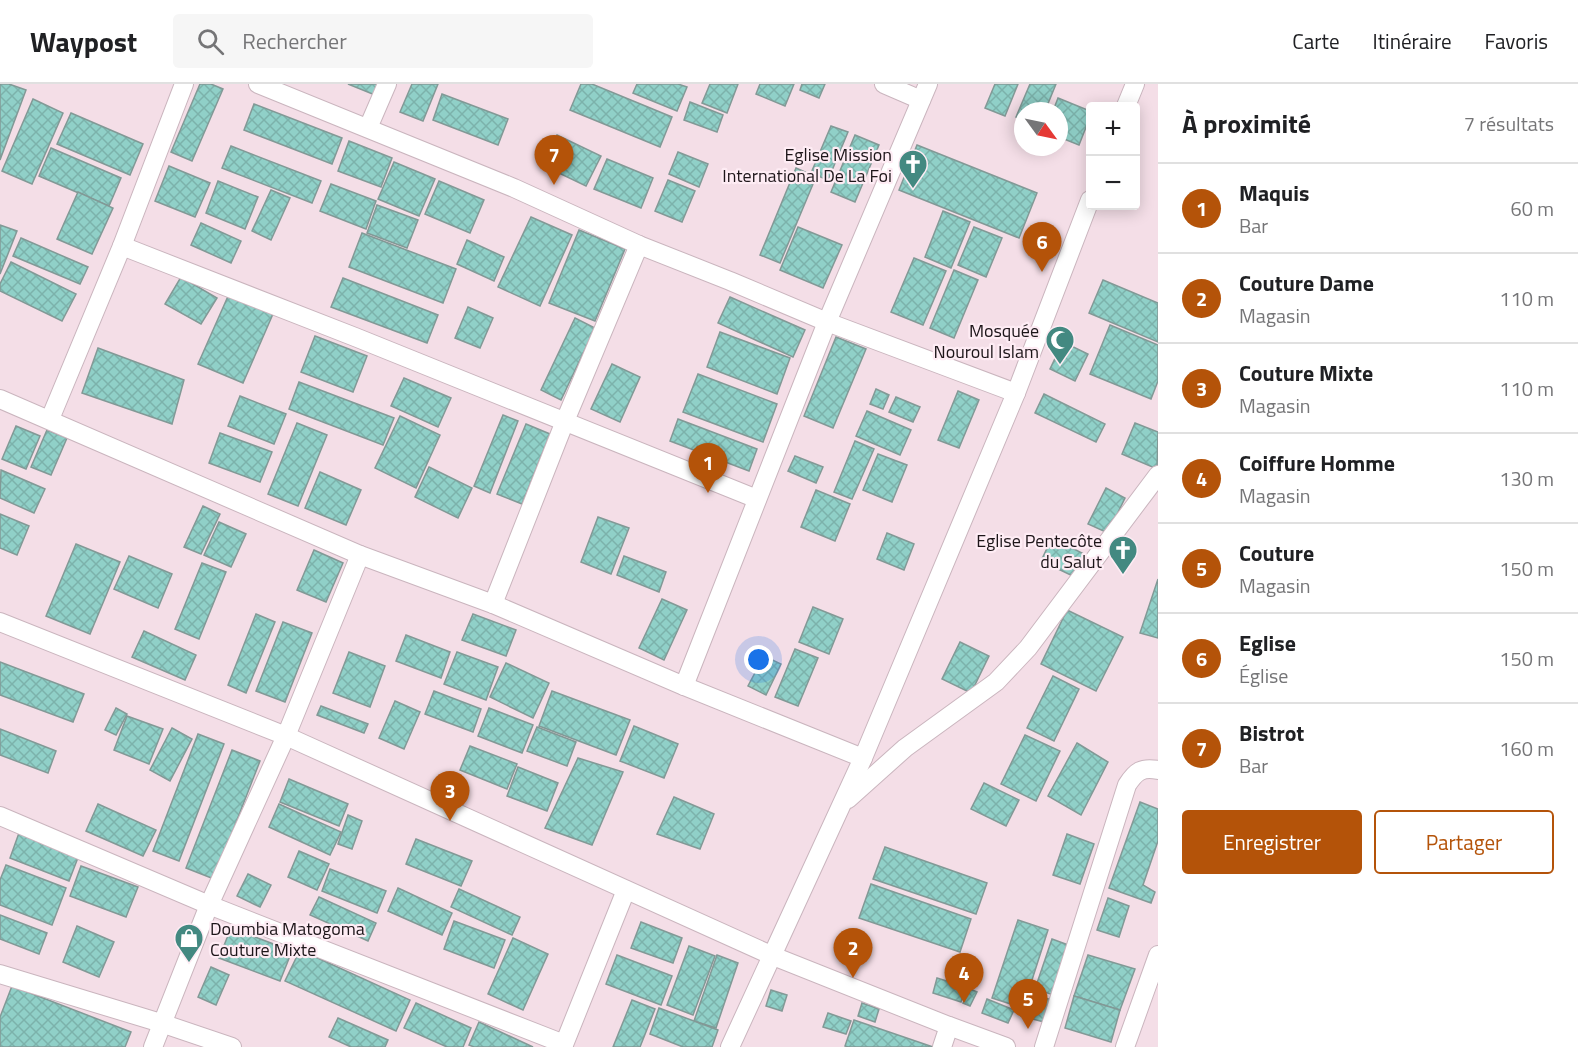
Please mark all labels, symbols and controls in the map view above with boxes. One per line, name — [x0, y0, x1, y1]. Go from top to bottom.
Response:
search box — [173, 14, 593, 68]
text: Waypost — [30, 20, 137, 63]
text: Rechercher — [242, 24, 347, 58]
icon: search — [194, 25, 227, 58]
text: Carte — [1292, 25, 1340, 57]
text: Itinéraire — [1373, 25, 1452, 57]
text: Favoris — [1485, 25, 1548, 57]
north arrow — [1014, 102, 1068, 156]
map controls — [1086, 102, 1140, 210]
button: + — [1086, 102, 1140, 156]
text: À proximité — [1182, 104, 1311, 143]
text: 7 résultats — [1464, 108, 1554, 139]
pin: 7 — [534, 135, 574, 185]
place label: Eglise Mission International De La Foi — [722, 141, 892, 189]
church icon: Eglise Mission International De La Foi — [897, 148, 929, 190]
button: − — [1086, 156, 1140, 210]
text: Maquis — [1239, 176, 1309, 210]
text: 1 — [1196, 193, 1207, 224]
text: 60 m — [1510, 193, 1554, 224]
text: Bar — [1239, 210, 1268, 241]
pin: 6 — [1022, 222, 1062, 272]
text: Couture Dame — [1239, 266, 1374, 300]
text: 2 — [1196, 283, 1207, 314]
text: 110 m — [1499, 283, 1554, 314]
text: Magasin — [1239, 300, 1311, 331]
place label: Mosquée Nouroul Islam — [934, 317, 1039, 365]
mosque icon: Mosquée Nouroul Islam — [1044, 324, 1076, 366]
text: Couture Mixte — [1239, 356, 1373, 390]
text: 3 — [1196, 373, 1207, 404]
text: 110 m — [1499, 373, 1554, 404]
text: Magasin — [1239, 390, 1311, 421]
pin: 1 — [688, 444, 728, 493]
text: Coiffure Homme — [1239, 446, 1395, 480]
text: 4 — [1196, 463, 1207, 494]
text: 130 m — [1499, 463, 1554, 494]
text: Magasin — [1239, 480, 1311, 511]
place label: Eglise Pentecôte du Salut — [976, 527, 1103, 575]
church icon: Eglise Pentecôte du Salut — [1107, 534, 1139, 576]
text: Couture — [1239, 536, 1314, 570]
text: 5 — [1196, 553, 1207, 584]
text: 150 m — [1499, 553, 1554, 584]
text: Magasin — [1239, 570, 1311, 601]
text: Eglise — [1239, 626, 1296, 660]
text: 6 — [1196, 643, 1207, 674]
text: 150 m — [1499, 643, 1554, 674]
your location — [744, 645, 773, 674]
text: Église — [1239, 660, 1288, 691]
text: Bistrot — [1239, 716, 1304, 750]
text: 7 — [1196, 733, 1207, 764]
text: 160 m — [1499, 733, 1554, 764]
text: Bar — [1239, 750, 1268, 781]
pin: 3 — [430, 772, 470, 821]
button: Enregistrer — [1182, 810, 1362, 874]
button: Partager — [1374, 810, 1554, 874]
place label: Doumbia Matogoma Couture Mixte — [210, 915, 365, 963]
shop icon: Doumbia Matogoma Couture Mixte — [173, 922, 205, 964]
pin: 2 — [834, 928, 872, 978]
pin: 4 — [944, 954, 984, 1003]
pin: 5 — [1008, 980, 1048, 1029]

